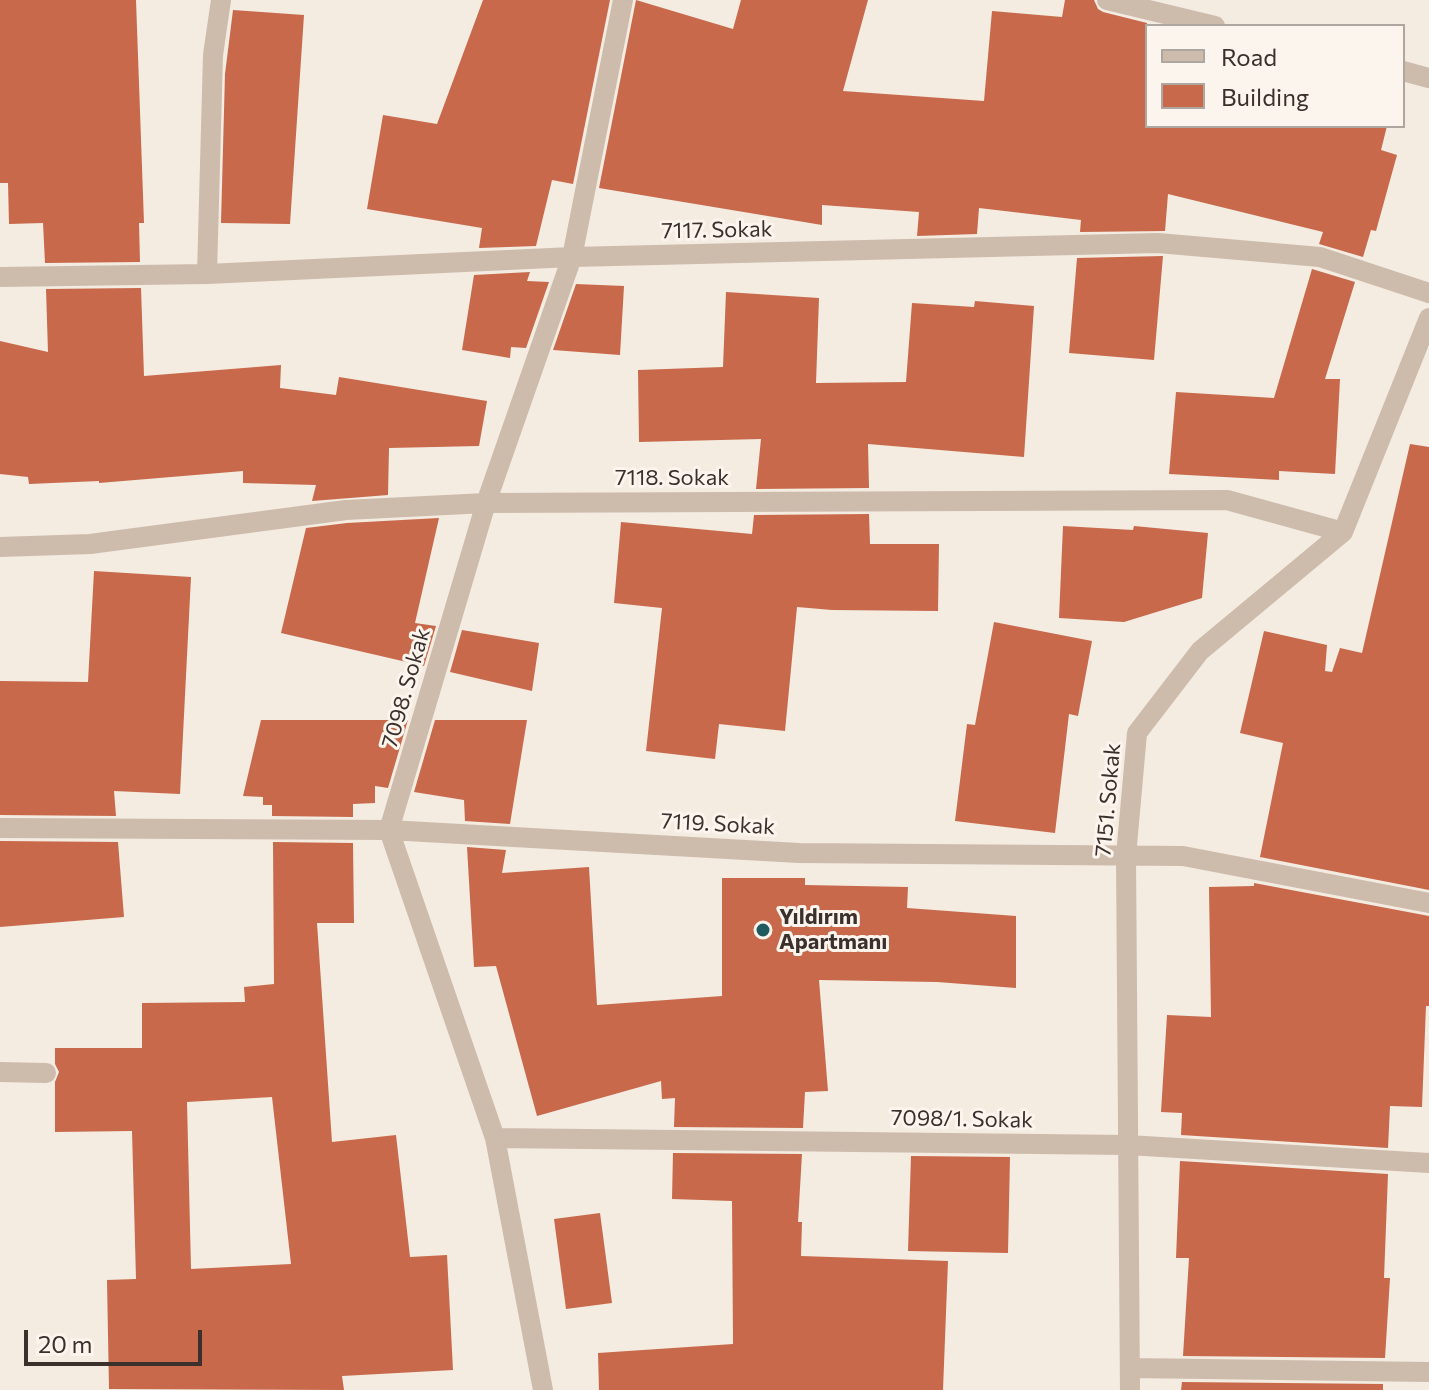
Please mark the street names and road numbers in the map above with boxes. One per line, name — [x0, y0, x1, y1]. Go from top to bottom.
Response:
street label: 7117. Sokak — [661, 216, 773, 244]
street label: 7118. Sokak — [615, 465, 729, 491]
street label: 7098. Sokak — [376, 625, 436, 751]
street label: 7151. Sokak — [1090, 742, 1126, 858]
street label: 7119. Sokak — [660, 808, 776, 840]
street label: 7098/1. Sokak — [891, 1105, 1033, 1133]

